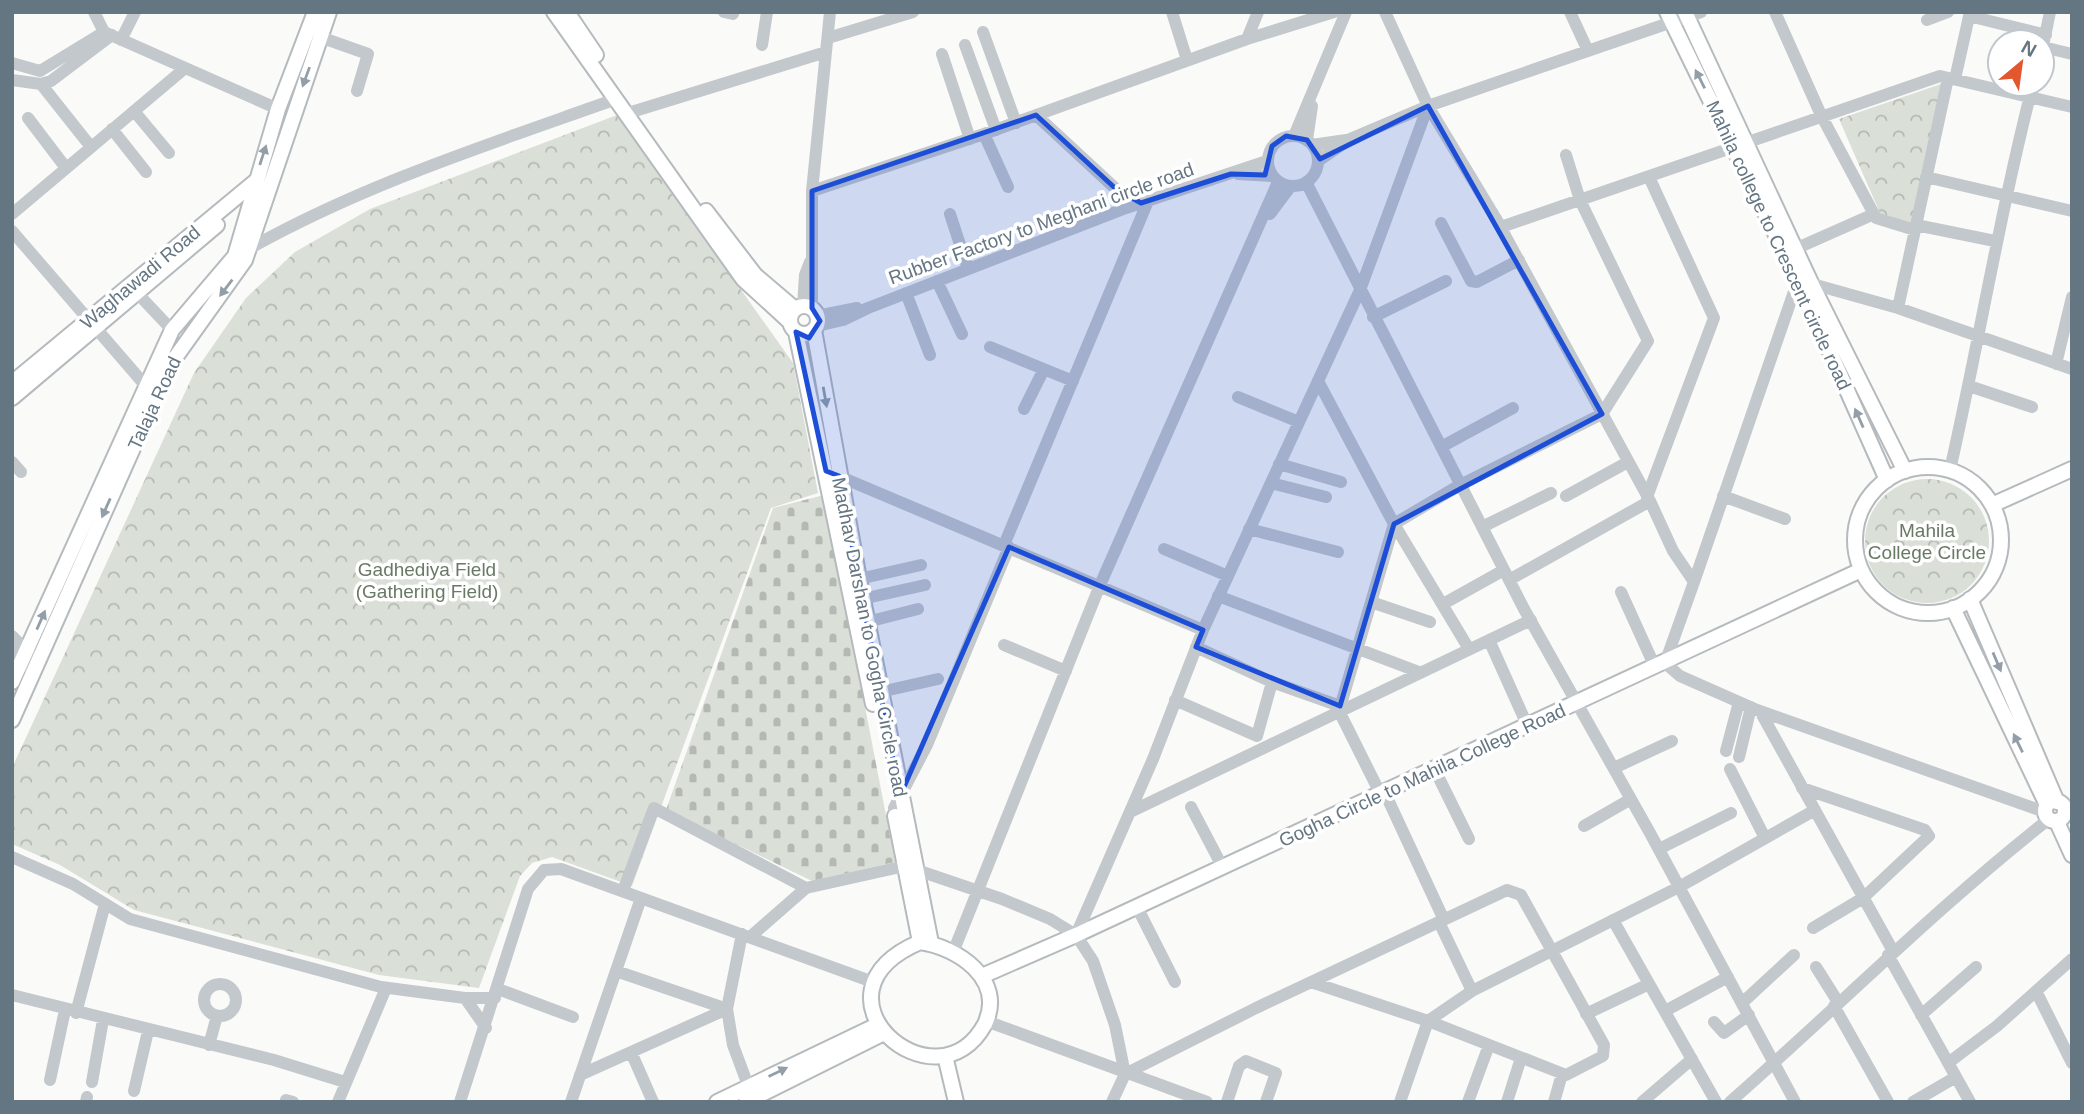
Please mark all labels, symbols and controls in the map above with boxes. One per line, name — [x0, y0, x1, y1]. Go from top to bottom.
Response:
north arrow — [1986, 28, 2056, 98]
text: N — [2018, 36, 2040, 61]
one-way arrow — [300, 66, 311, 87]
one-way arrow — [1695, 69, 1706, 89]
street label: Mahila college to Crescent circle road — [1702, 97, 1855, 393]
one-way arrow — [259, 144, 269, 165]
street label: Rubber Factory to Meghani circle road — [886, 158, 1197, 289]
street label: Waghawadi Road — [76, 221, 204, 333]
one-way arrow — [219, 279, 233, 297]
street label: Talaja Road — [124, 353, 185, 453]
one-way arrow — [820, 386, 831, 408]
one-way arrow — [1853, 408, 1865, 428]
street label: Madhav Darshan to Gogha Circle road — [828, 475, 911, 799]
one-way arrow — [100, 498, 112, 518]
park label: Mahila College Circle — [1868, 520, 1986, 563]
park label: Gadhediya Field (Gathering Field) — [356, 559, 498, 602]
one-way arrow — [36, 610, 47, 631]
one-way arrow — [1991, 652, 2003, 672]
street label: Gogha Circle to Mahila College Road — [1276, 700, 1569, 851]
one-way arrow — [2012, 733, 2023, 753]
one-way arrow — [768, 1066, 788, 1078]

